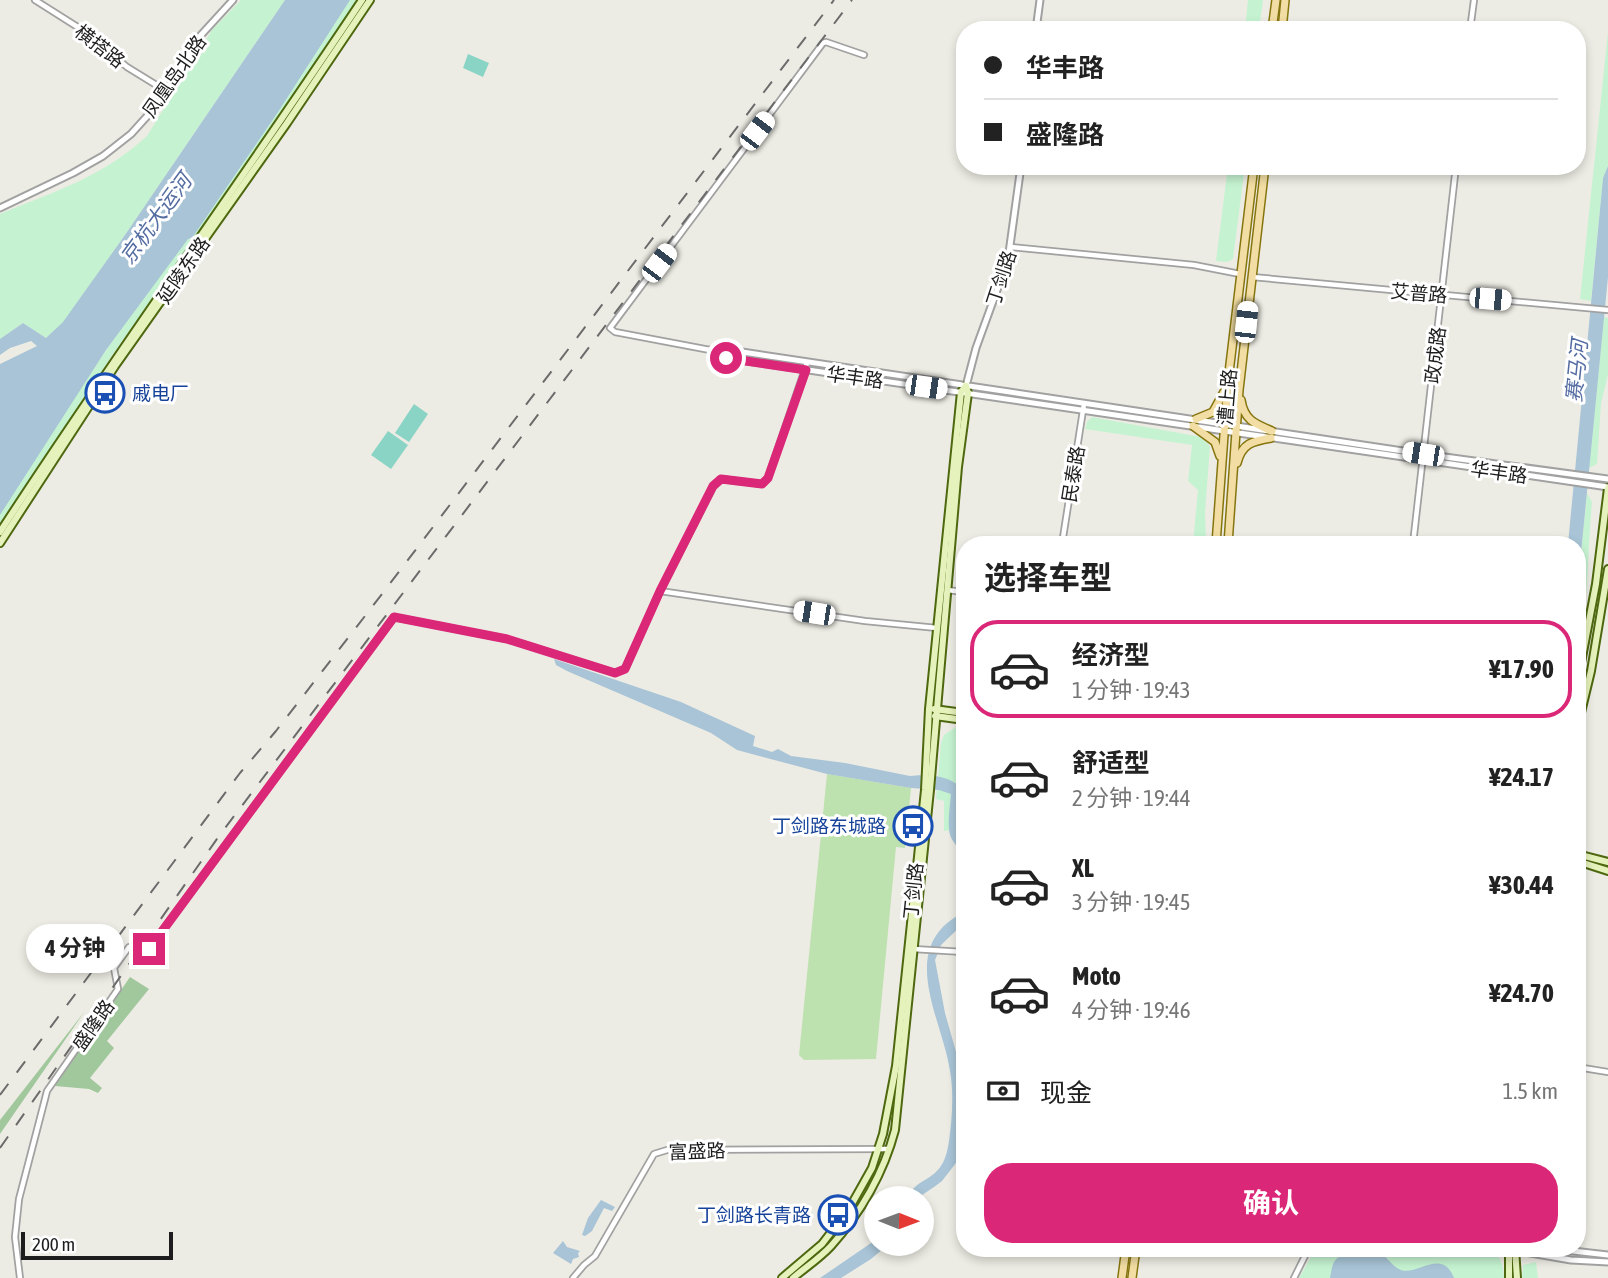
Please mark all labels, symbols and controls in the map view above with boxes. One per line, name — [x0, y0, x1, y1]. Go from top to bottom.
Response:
street label: 横搭路 — [71, 20, 129, 72]
street label: 凤凰岛北路 — [138, 31, 210, 121]
text: 华丰路 — [1026, 53, 1104, 83]
car — [736, 108, 779, 154]
text: 盛隆路 — [1026, 120, 1104, 150]
water label: 京杭大运河 — [115, 166, 198, 268]
street label: 延陵东路 — [152, 233, 214, 307]
car — [638, 240, 681, 286]
street label: 丁剑路 — [982, 247, 1020, 309]
street label: 艾普路 — [1390, 280, 1448, 306]
car — [1469, 287, 1512, 311]
car — [1234, 300, 1259, 344]
street label: 政成路 — [1421, 325, 1449, 385]
water label: 赛马河 — [1561, 334, 1592, 403]
route start — [710, 342, 742, 374]
street label: 华丰路 — [825, 362, 885, 392]
street label: 漕上路 — [1214, 368, 1240, 426]
bus stop icon: 戚电厂 — [84, 372, 126, 414]
car — [904, 374, 949, 400]
place label: 戚电厂 — [132, 382, 189, 404]
car — [1401, 440, 1446, 468]
street label: 民泰路 — [1058, 444, 1088, 504]
street label: 华丰路 — [1469, 457, 1529, 487]
text: 选择车型 — [984, 559, 1112, 596]
car — [792, 599, 837, 627]
icon: car — [988, 638, 1051, 701]
text: 经济型 — [1072, 640, 1150, 670]
text: ¥17.90 — [1489, 654, 1554, 684]
text: 1 分钟 · 19:43 — [1072, 677, 1191, 703]
icon: car — [988, 746, 1051, 809]
text: 舒适型 — [1072, 748, 1150, 778]
text: ¥24.17 — [1489, 762, 1554, 792]
text: 2 分钟 · 19:44 — [1072, 785, 1191, 811]
bus stop icon: 丁剑路东城路 — [892, 805, 934, 847]
place label: 丁剑路东城路 — [772, 815, 886, 837]
text: XL — [1072, 853, 1094, 883]
icon: car — [988, 854, 1051, 917]
street label: 丁剑路 — [899, 861, 927, 921]
text: ¥30.44 — [1489, 870, 1554, 900]
text: 3 分钟 · 19:45 — [1072, 889, 1191, 915]
callout: 4 分钟 — [26, 925, 124, 974]
route end — [133, 933, 165, 965]
text: 4 分钟 — [45, 935, 105, 961]
text: Moto — [1072, 961, 1121, 991]
icon: car — [988, 962, 1051, 1025]
text: ¥24.70 — [1489, 978, 1554, 1008]
street label: 盛隆路 — [68, 995, 118, 1055]
text: 4 分钟 · 19:46 — [1072, 997, 1191, 1023]
icon: cash — [984, 1072, 1022, 1110]
text: 现金 — [1040, 1078, 1092, 1108]
text: 1.5 km — [1502, 1078, 1558, 1104]
street label: 富盛路 — [668, 1139, 726, 1163]
button: 确认 — [984, 1163, 1558, 1243]
north arrow — [864, 1186, 934, 1256]
map controls — [864, 1186, 934, 1256]
bus stop icon: 丁剑路长青路 — [817, 1194, 859, 1236]
place label: 丁剑路长青路 — [697, 1204, 811, 1226]
scale bar — [21, 1229, 173, 1261]
text: 200 m — [32, 1233, 75, 1255]

